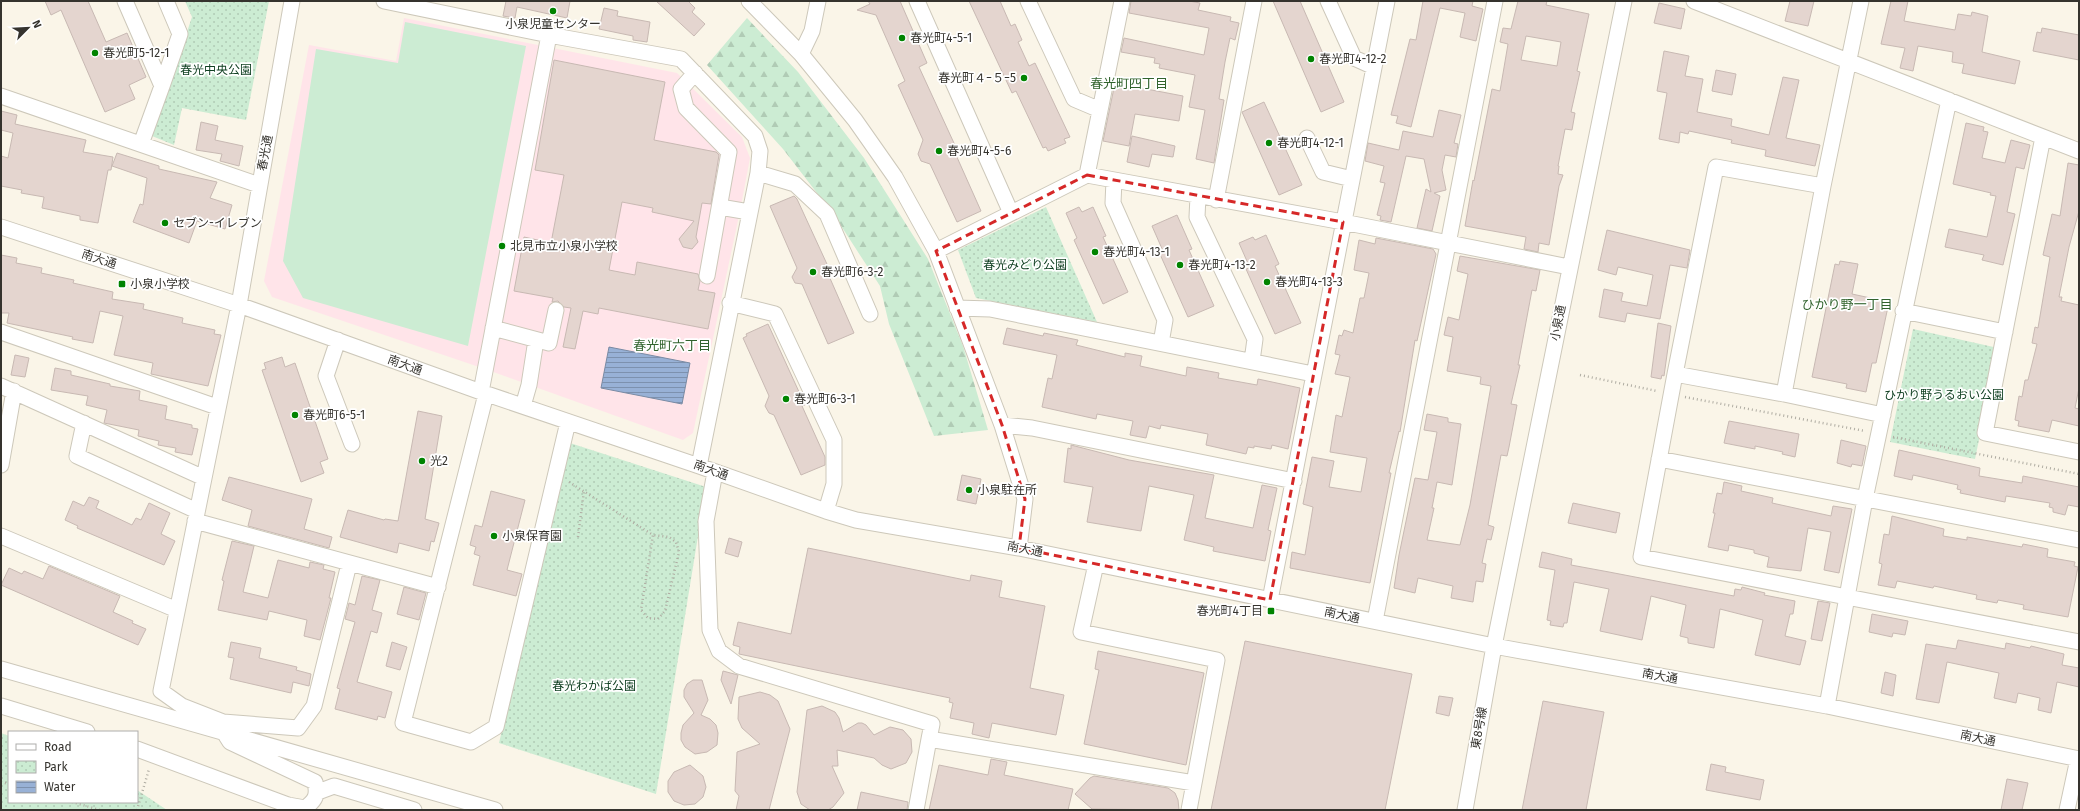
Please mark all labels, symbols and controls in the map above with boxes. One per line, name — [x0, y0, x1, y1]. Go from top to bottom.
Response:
marker: 小泉児童センター — [548, 6, 558, 16]
north arrow — [8, 8, 48, 48]
place label: 小泉児童センター — [505, 17, 601, 31]
text: N — [29, 18, 44, 30]
place label: 春光町4-5-1 — [910, 31, 972, 45]
marker: 春光町4-5-1 — [897, 33, 907, 43]
place label: 春光町5-12-1 — [103, 46, 169, 60]
marker: 春光町5-12-1 — [90, 48, 100, 58]
place label: 春光町4-12-2 — [1319, 52, 1387, 66]
marker: 春光町4-12-2 — [1306, 54, 1316, 64]
park label: 春光中央公園 — [180, 63, 252, 77]
place label: 春光町４−５−5 — [938, 71, 1016, 85]
marker: 春光町４−５−5 — [1019, 73, 1029, 83]
district label: 春光町四丁目 — [1090, 76, 1168, 91]
street label: 春光通 — [255, 134, 275, 172]
place label: 春光町4-12-1 — [1277, 136, 1344, 150]
marker: 春光町4-12-1 — [1264, 138, 1274, 148]
place label: 春光町4-5-6 — [947, 144, 1011, 158]
marker: 春光町4-5-6 — [934, 146, 944, 156]
place label: セブン-イレブン — [173, 216, 262, 230]
marker: セブン-イレブン — [160, 218, 170, 228]
place label: 北見市立小泉小学校 — [510, 239, 618, 253]
marker: 北見市立小泉小学校 — [497, 241, 507, 251]
place label: 春光町4-13-1 — [1103, 245, 1170, 259]
street label: 南大通 — [80, 247, 118, 271]
marker: 春光町4-13-1 — [1090, 247, 1100, 257]
park label: 春光みどり公園 — [983, 258, 1067, 272]
place label: 春光町4-13-2 — [1188, 258, 1256, 272]
marker: 春光町4-13-2 — [1175, 260, 1185, 270]
place label: 春光町6-3-2 — [821, 265, 884, 279]
marker: 春光町6-3-2 — [808, 267, 818, 277]
place label: 春光町4-13-3 — [1275, 275, 1343, 289]
place label: 小泉小学校 — [130, 277, 190, 291]
marker: 春光町4-13-3 — [1262, 277, 1272, 287]
marker: 小泉小学校 — [117, 279, 127, 289]
district label: ひかり野一丁目 — [1801, 297, 1893, 312]
street label: 小泉通 — [1548, 304, 1568, 342]
district label: 春光町六丁目 — [633, 338, 711, 353]
street label: 南大通 — [386, 352, 424, 378]
park label: ひかり野うるおい公園 — [1884, 388, 2004, 402]
place label: 春光町6-3-1 — [794, 392, 856, 406]
marker: 春光町6-3-1 — [781, 394, 791, 404]
place label: 春光町6-5-1 — [303, 408, 365, 422]
marker: 春光町6-5-1 — [290, 410, 300, 420]
place label: 光2 — [430, 454, 448, 468]
marker: 光2 — [417, 456, 427, 466]
street label: 南大通 — [692, 457, 730, 483]
place label: 小泉駐在所 — [977, 483, 1037, 497]
marker: 小泉駐在所 — [964, 485, 974, 495]
place label: 小泉保育園 — [502, 529, 562, 543]
marker: 小泉保育園 — [489, 531, 499, 541]
street label: 南大通 — [1006, 539, 1044, 559]
place label: 春光町4丁目 — [1197, 604, 1263, 618]
street label: 南大通 — [1323, 604, 1361, 626]
marker: 春光町4丁目 — [1266, 606, 1276, 616]
street label: 南大通 — [1641, 666, 1679, 686]
park label: 春光わかば公園 — [552, 679, 636, 693]
street label: 東8号線 — [1468, 706, 1490, 750]
street label: 南大通 — [1959, 727, 1997, 749]
legend — [8, 731, 138, 803]
text: Road — [44, 740, 72, 754]
text: Park — [44, 760, 68, 774]
text: Water — [44, 780, 76, 794]

